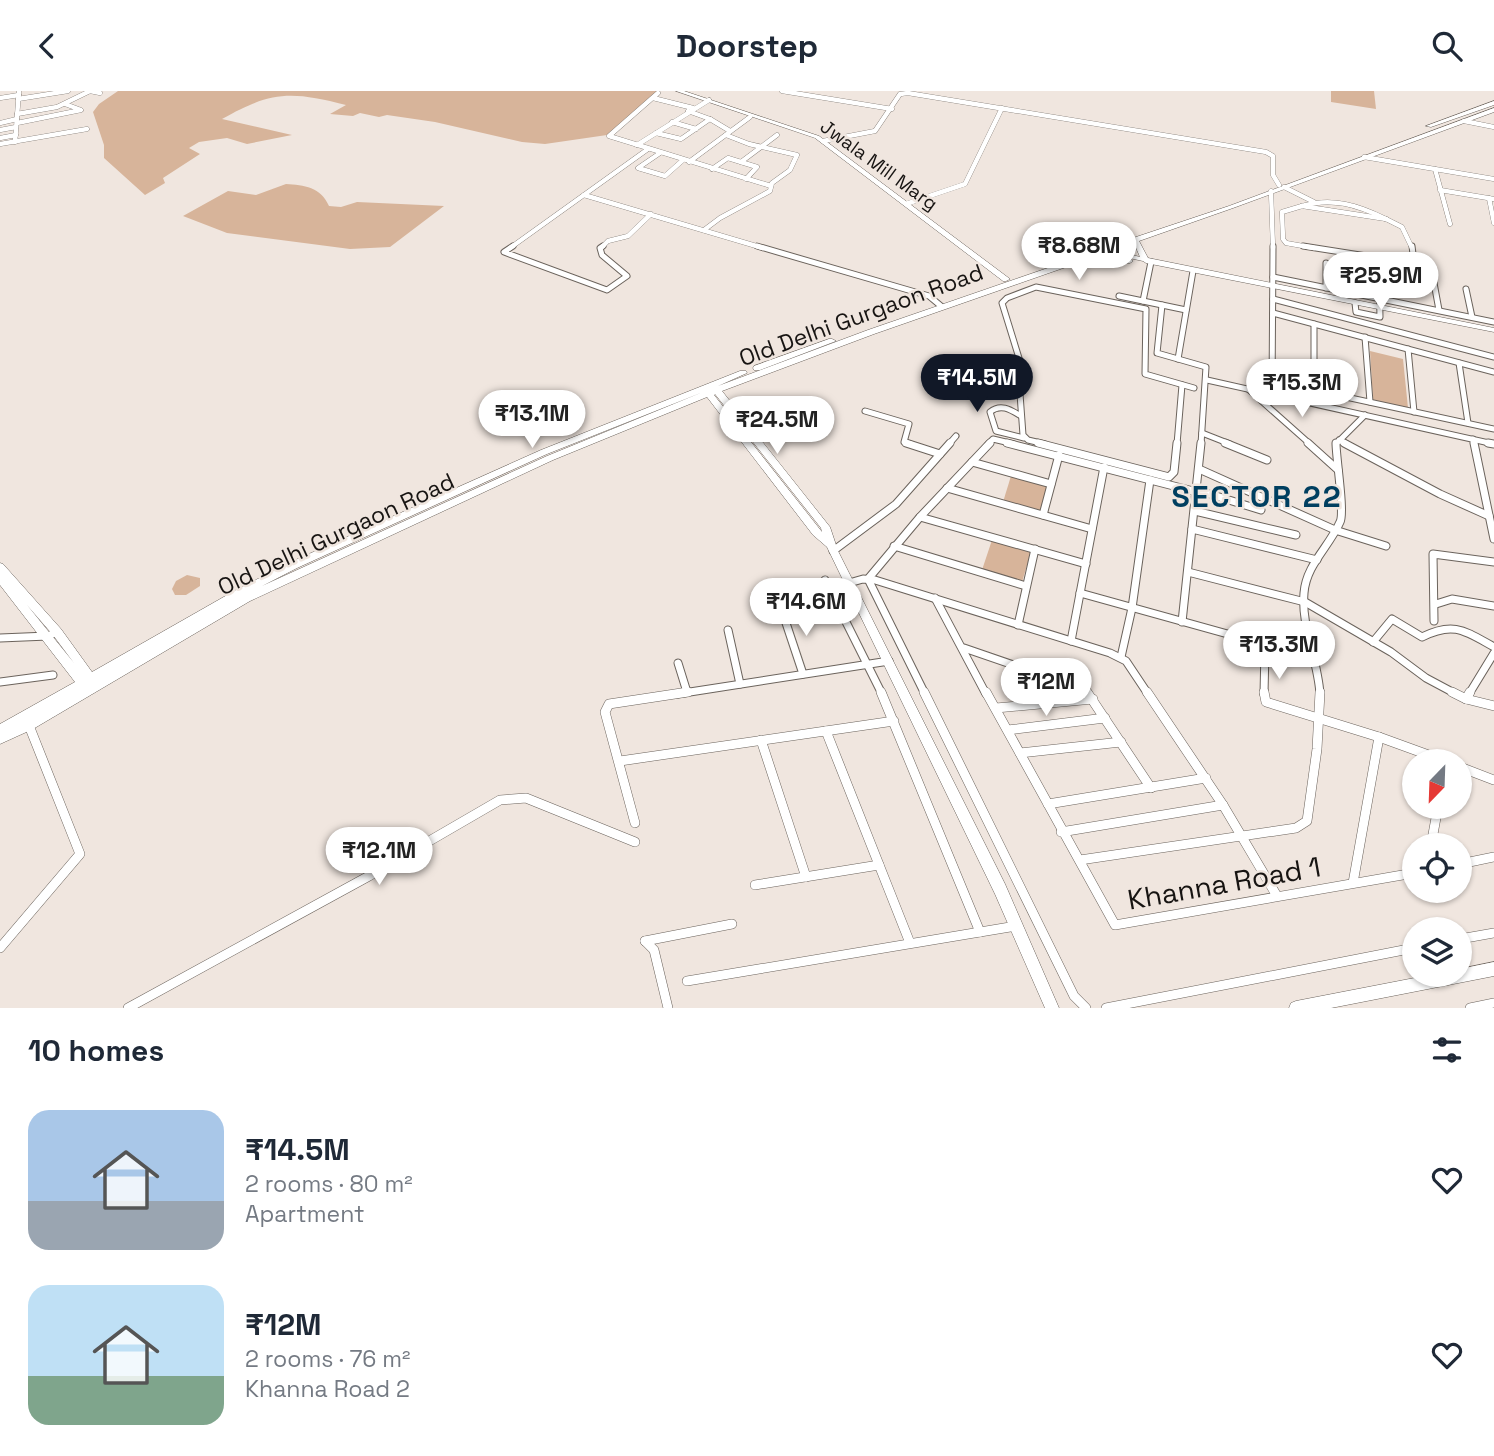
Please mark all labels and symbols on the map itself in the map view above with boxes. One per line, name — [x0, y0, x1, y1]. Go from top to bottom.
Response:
street label: Jwala Mill Marg — [815, 114, 943, 216]
pin: ₹8.68M — [1022, 223, 1136, 282]
pin: ₹25.9M — [1324, 253, 1438, 312]
street label: Old Delhi Gurgaon Road — [735, 257, 987, 373]
pin: ₹14.5M — [920, 355, 1034, 414]
pin: ₹15.3M — [1245, 359, 1359, 419]
pin: ₹13.1M — [475, 391, 589, 450]
pin: ₹24.5M — [720, 397, 834, 456]
street label: Old Delhi Gurgaon Road — [213, 466, 459, 602]
district label: SECTOR 22 — [1172, 477, 1343, 516]
pin: ₹14.6M — [749, 579, 863, 638]
pin: ₹13.3M — [1222, 621, 1336, 681]
pin: ₹12M — [1005, 659, 1087, 718]
north arrow — [1402, 749, 1472, 819]
pin: ₹12.1M — [322, 827, 436, 887]
street label: Khanna Road 1 — [1125, 848, 1323, 918]

